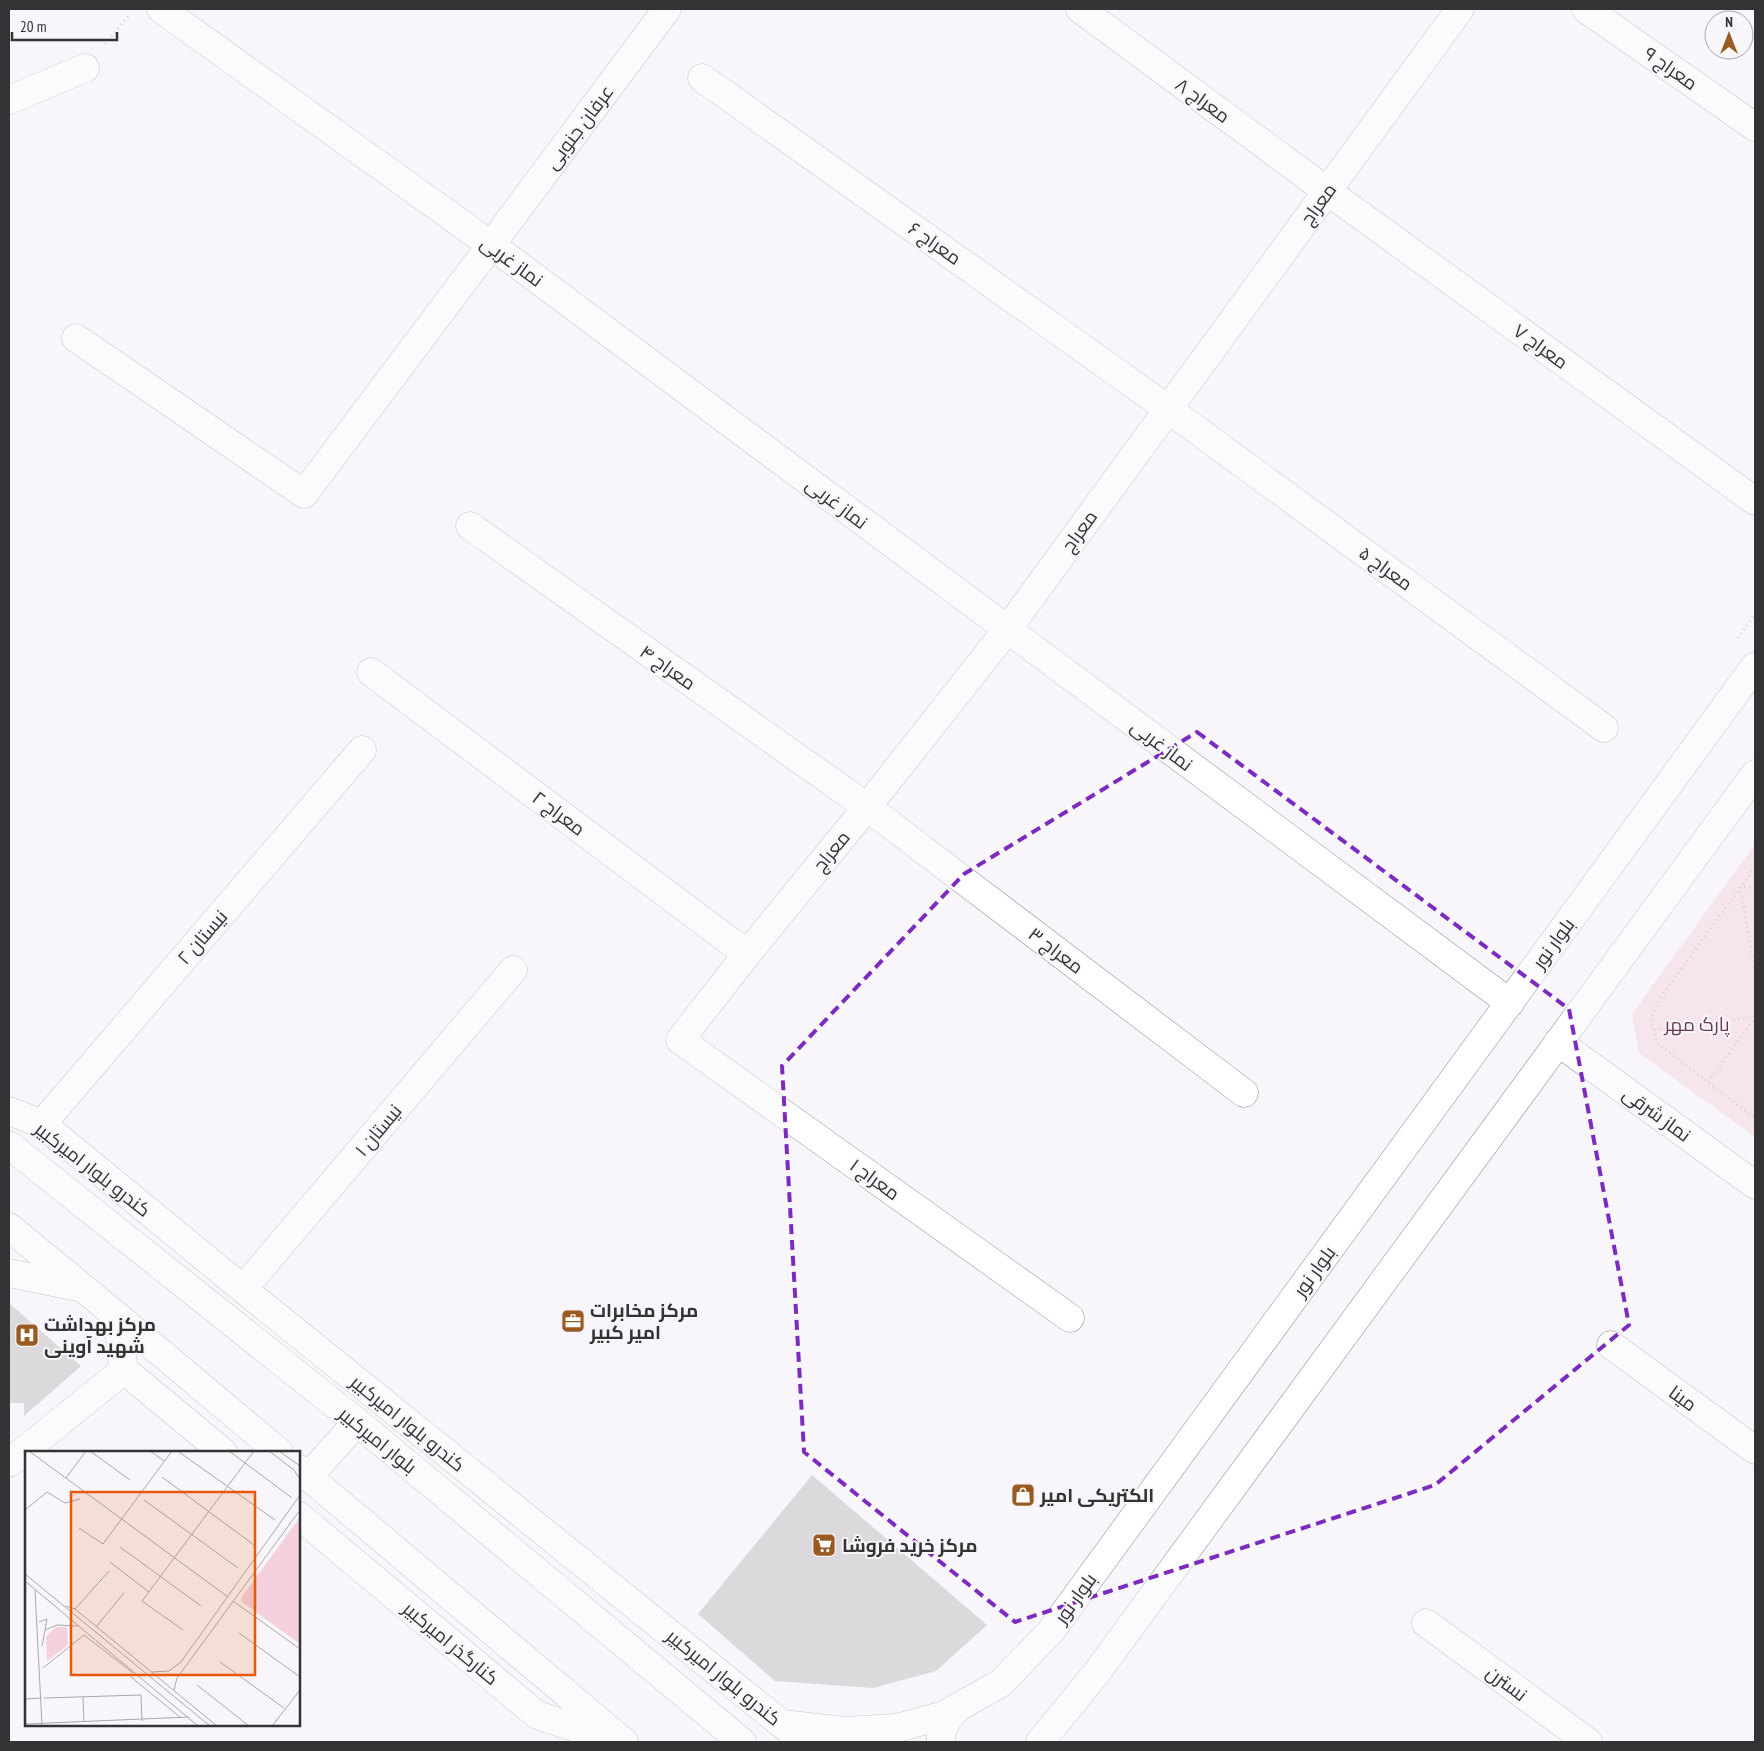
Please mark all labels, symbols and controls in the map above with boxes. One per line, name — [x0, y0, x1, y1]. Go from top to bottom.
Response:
scale bar — [12, 10, 118, 42]
north arrow — [1704, 10, 1754, 60]
text: N — [1725, 13, 1733, 31]
text: 20 m — [20, 17, 46, 36]
street label: معراج ۹ — [1638, 41, 1702, 97]
street label: معراج ۸ — [1170, 72, 1235, 130]
street label: عرفان جنوبی — [539, 80, 619, 174]
street label: معراج — [1295, 178, 1343, 231]
street label: معراج ۶ — [903, 216, 966, 271]
street label: نماز غربی — [476, 230, 548, 292]
street label: معراج ۷ — [1508, 318, 1573, 376]
street label: نماز غربی — [801, 472, 873, 534]
street label: معراج — [1056, 505, 1104, 558]
street label: معراج ۵ — [1353, 541, 1418, 597]
street label: معراج ۴ — [634, 639, 701, 696]
street label: نماز غربی — [1126, 714, 1198, 776]
street label: معراج ۲ — [527, 785, 590, 842]
street label: معراج — [807, 826, 856, 878]
street label: نیستان ۲ — [172, 905, 232, 969]
street label: بلوار نور — [1526, 913, 1579, 974]
street label: معراج ۳ — [1022, 921, 1088, 980]
park label: پارک مهر — [1663, 1012, 1730, 1037]
street label: نماز شرقی — [1618, 1081, 1696, 1147]
street label: نیستان ۱ — [349, 1099, 407, 1161]
street label: کندرو بلوار امیرکبیر — [30, 1116, 156, 1222]
street label: معراج ۱ — [844, 1153, 905, 1207]
street label: بلوار نور — [1287, 1241, 1340, 1302]
place label: مرکز مخابرات امیر کبیر — [589, 1298, 698, 1344]
office icon: مرکز مخابرات امیر کبیر — [560, 1308, 586, 1334]
place label: مرکز بهداشت شهید آوینی — [44, 1312, 156, 1358]
hospital icon: مرکز بهداشت شهید آوینی — [14, 1322, 40, 1348]
street label: کندرو بلوار امیرکبیر — [346, 1370, 470, 1476]
street label: مینا — [1664, 1380, 1702, 1416]
street label: بلوار امیرکبیر — [335, 1402, 421, 1478]
inset map — [25, 1451, 300, 1726]
shop icon: الکتریکی امیر — [1010, 1482, 1036, 1508]
place label: الکتریکی امیر — [1039, 1483, 1154, 1507]
supermarket icon: مرکز خرید فروشا — [811, 1532, 837, 1558]
place label: مرکز خرید فروشا — [842, 1533, 977, 1557]
street label: بلوار نور — [1048, 1568, 1101, 1629]
street label: کنارگذر امیرکبیر — [398, 1595, 504, 1690]
street label: کندرو بلوار امیرکبیر — [661, 1623, 786, 1730]
street label: نسترن — [1482, 1660, 1532, 1706]

